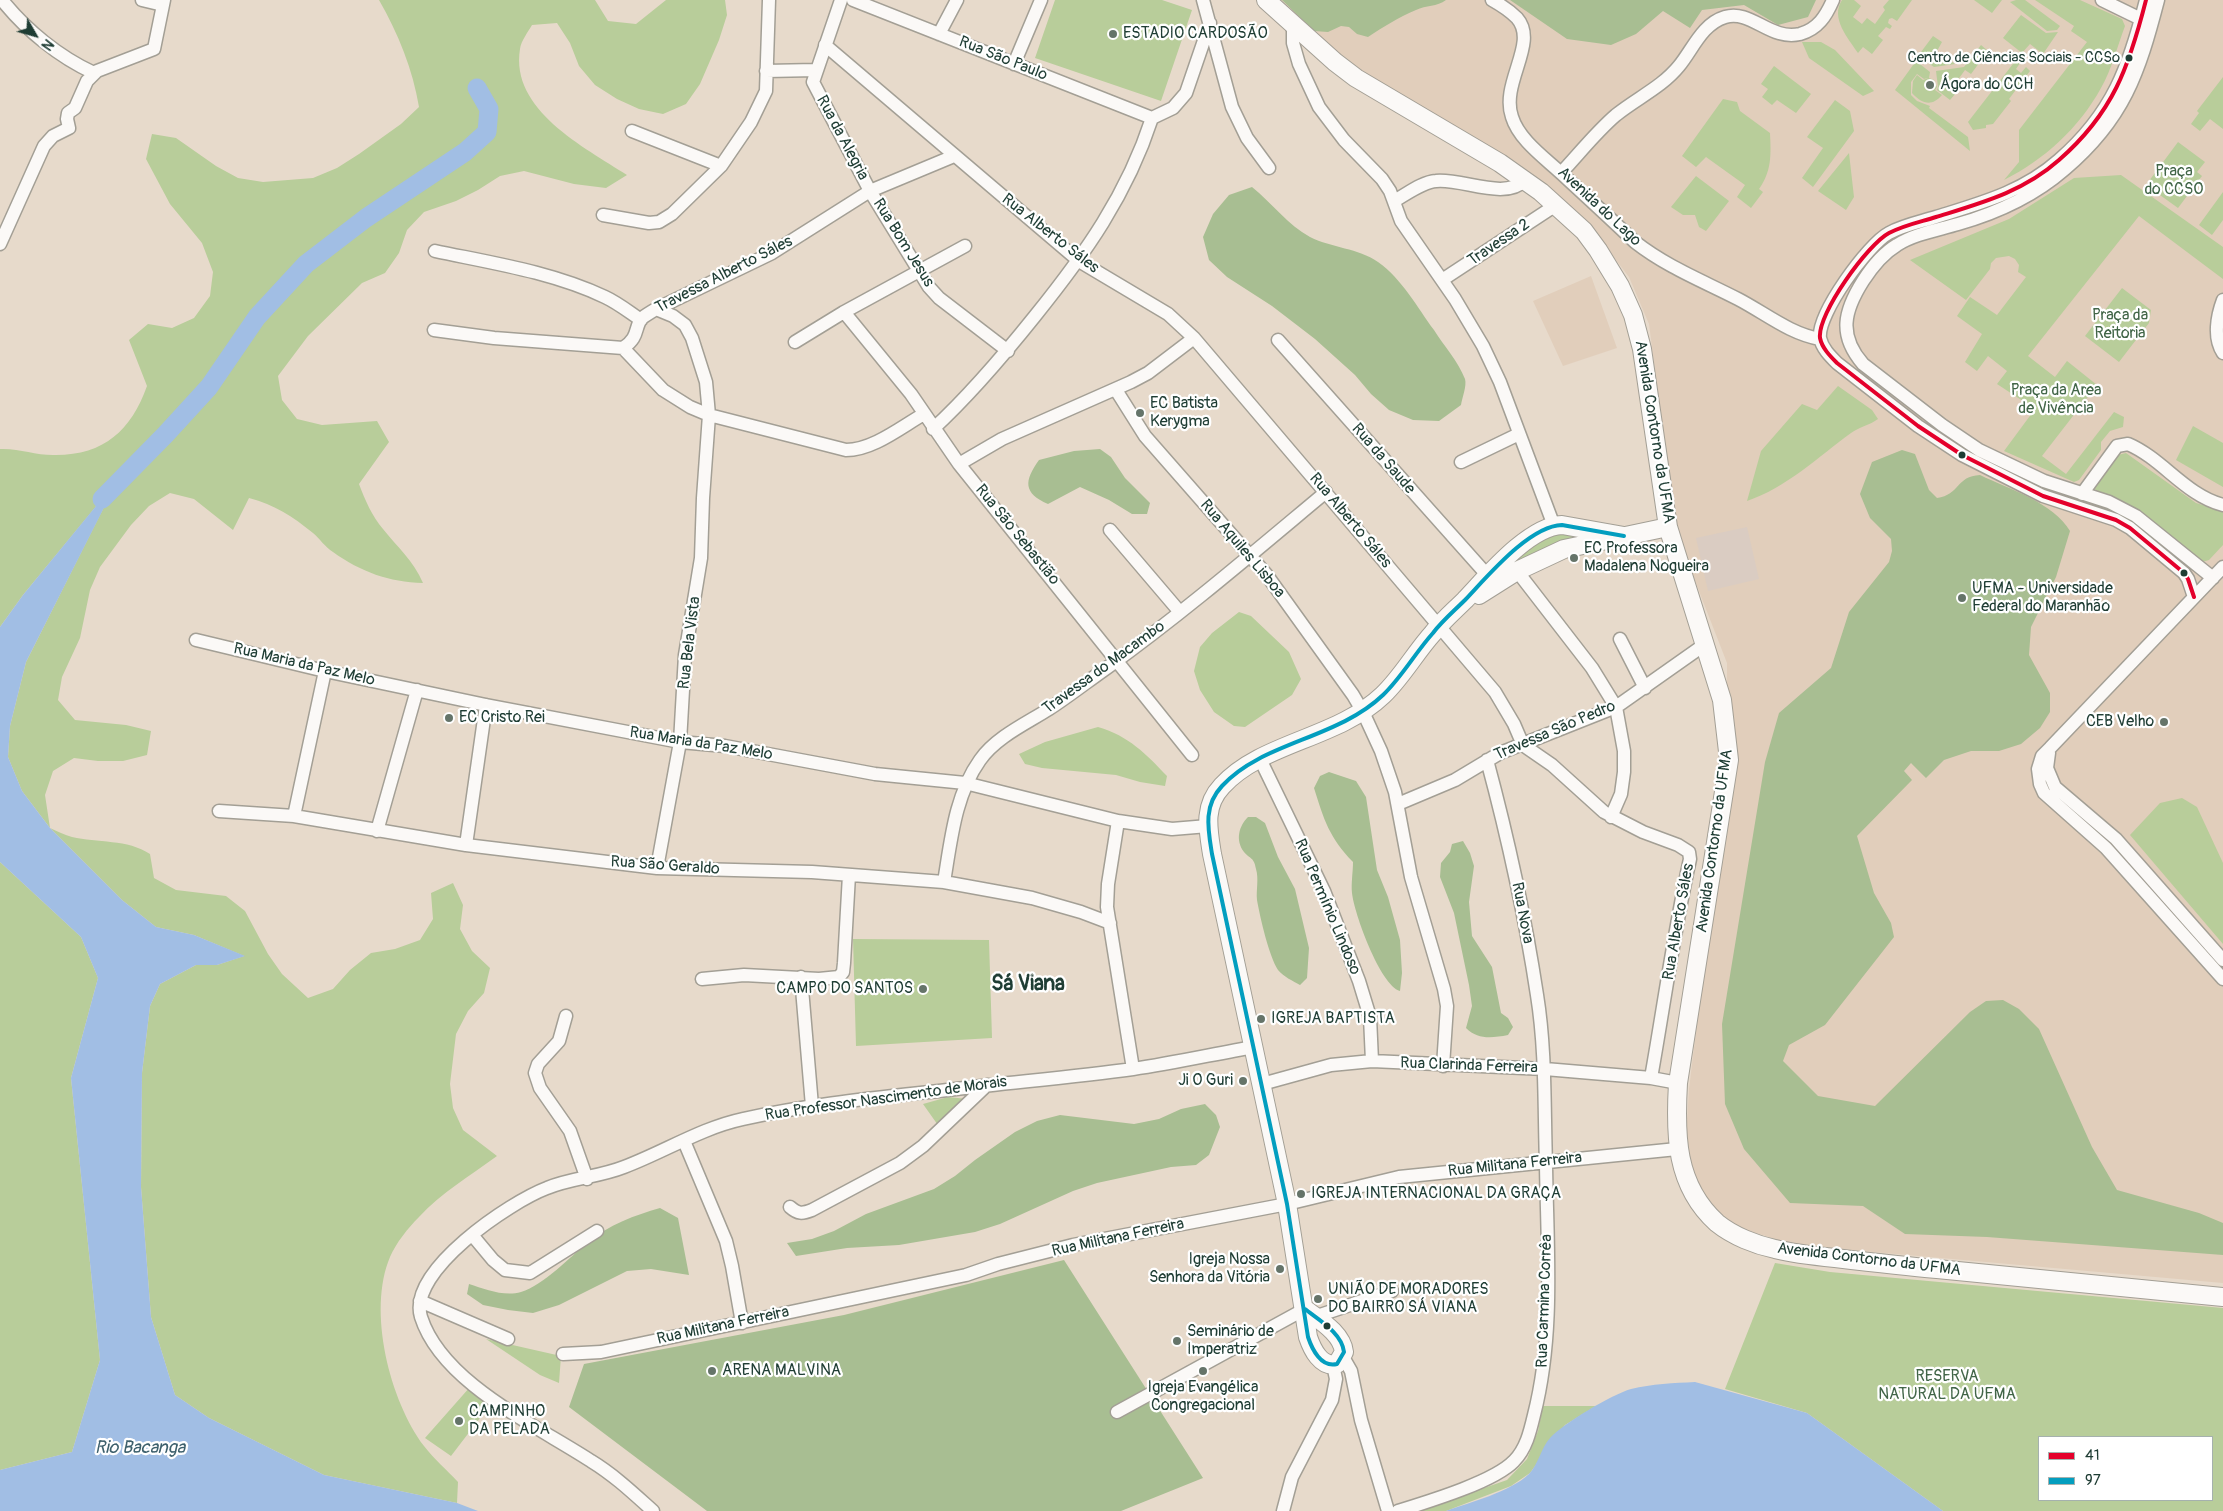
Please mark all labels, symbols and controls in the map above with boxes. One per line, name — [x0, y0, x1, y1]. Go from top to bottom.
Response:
north arrow — [10, 10, 60, 60]
place label: ESTADIO CARDOSÃO — [1123, 24, 1268, 44]
marker: ESTADIO CARDOSÃO — [1107, 28, 1119, 40]
street label: Rua São Paulo — [956, 33, 1050, 85]
text: N — [38, 36, 57, 54]
place label: Centro de Ciências Sociais - CCSo — [1907, 49, 2120, 67]
marker: Centro de Ciências Sociais - CCSo — [2124, 53, 2134, 63]
place label: Ágora do CCH — [1940, 75, 2033, 95]
marker: Ágora do CCH — [1924, 79, 1936, 91]
street label: Rua da Alegria — [812, 92, 872, 184]
park label: Praça do CCSO — [2145, 162, 2203, 200]
street label: Avenida do Lago — [1553, 163, 1645, 251]
street label: Rua Alberto Sáles — [998, 190, 1102, 278]
street label: Rua Bom Jesus — [868, 195, 938, 291]
street label: Travessa 2 — [1464, 215, 1534, 271]
street label: Travessa Alberto Sáles — [652, 232, 796, 318]
park label: Praça da Reitoria — [2092, 306, 2148, 344]
street label: Avenida Contorno da UFMA — [1630, 339, 1678, 525]
park label: Praça da Area de Vivência — [2011, 381, 2101, 419]
place label: EC Batista Kerygma — [1150, 394, 1218, 432]
marker: EC Batista Kerygma — [1134, 407, 1146, 419]
street label: Rua da Saude — [1347, 420, 1419, 498]
unlabelled marker — [1957, 450, 1967, 460]
street label: Rua Alberto Sáles — [1305, 470, 1395, 572]
street label: Rua São Sebastião — [971, 481, 1063, 589]
street label: Rua Aquiles Lisboa — [1195, 496, 1289, 602]
place label: EC Professora Madalena Nogueira — [1584, 539, 1709, 577]
marker: EC Professora Madalena Nogueira — [1568, 552, 1580, 564]
unlabelled marker — [2179, 568, 2189, 578]
place label: UFMA - Universidade Federal do Maranhão — [1972, 579, 2113, 617]
marker: UFMA - Universidade Federal do Maranhão — [1956, 592, 1968, 604]
street label: Rua Bela Vista — [675, 595, 705, 691]
street label: Travessa do Macambo — [1039, 617, 1169, 719]
street label: Rua Maria da Paz Melo — [231, 639, 377, 691]
street label: Travessa São Pedro — [1491, 697, 1619, 765]
place label: EC Cristo Rei — [459, 708, 545, 728]
marker: EC Cristo Rei — [443, 712, 455, 724]
place label: CEB Velho — [2086, 712, 2154, 732]
marker: CEB Velho — [2158, 716, 2170, 728]
street label: Rua Maria da Paz Melo — [628, 723, 774, 765]
street label: Avenida Contorno da UFMA — [1693, 748, 1737, 934]
street label: Rua Permínio Lindoso — [1290, 836, 1364, 978]
street label: Rua São Geraldo — [610, 853, 720, 879]
street label: Rua Alberto Sáles — [1659, 862, 1699, 982]
street label: Rua Nova — [1507, 881, 1537, 945]
district label: Sá Viana — [991, 972, 1065, 998]
place label: CAMPO DO SANTOS — [776, 979, 913, 999]
marker: CAMPO DO SANTOS — [917, 983, 929, 995]
place label: IGREJA BAPTISTA — [1271, 1009, 1395, 1029]
marker: IGREJA BAPTISTA — [1255, 1013, 1267, 1025]
street label: Rua Clarinda Ferreira — [1400, 1054, 1538, 1078]
place label: Ji O Guri — [1178, 1071, 1233, 1091]
street label: Rua Professor Nascimento de Morais — [764, 1073, 1008, 1125]
marker: Ji O Guri — [1237, 1075, 1249, 1087]
street label: Rua Militana Ferreira — [1447, 1148, 1583, 1182]
place label: IGREJA INTERNACIONAL DA GRAÇA — [1311, 1184, 1561, 1204]
marker: IGREJA INTERNACIONAL DA GRAÇA — [1295, 1188, 1307, 1200]
street label: Rua Militana Ferreira — [1050, 1215, 1186, 1261]
street label: Rua Carmina Corrêa — [1533, 1234, 1557, 1368]
street label: Avenida Contorno da UFMA — [1776, 1239, 1962, 1281]
place label: Igreja Nossa Senhora da Vitória — [1149, 1250, 1270, 1288]
marker: Igreja Nossa Senhora da Vitória — [1274, 1263, 1286, 1275]
place label: UNIÃO DE MORADORES DO BAIRRO SÁ VIANA — [1328, 1280, 1489, 1318]
marker: UNIÃO DE MORADORES DO BAIRRO SÁ VIANA — [1312, 1293, 1324, 1305]
street label: Rua Militana Ferreira — [655, 1303, 791, 1349]
unlabelled marker — [1322, 1321, 1332, 1331]
place label: Seminário de Imperatriz — [1187, 1322, 1274, 1360]
marker: Seminário de Imperatriz — [1171, 1335, 1183, 1347]
place label: ARENA MALVINA — [722, 1361, 841, 1381]
marker: ARENA MALVINA — [706, 1365, 718, 1377]
marker: Igreja Evangélica Congregacional — [1197, 1365, 1209, 1377]
park label: RESERVA NATURAL DA UFMA — [1878, 1367, 2016, 1405]
place label: Igreja Evangélica Congregacional — [1148, 1378, 1258, 1416]
place label: CAMPINHO DA PELADA — [469, 1402, 550, 1440]
marker: CAMPINHO DA PELADA — [453, 1415, 465, 1427]
legend — [2038, 1436, 2213, 1501]
water label: Rio Bacanga — [95, 1437, 185, 1459]
text: 41 — [2085, 1446, 2100, 1465]
text: 97 — [2085, 1471, 2101, 1490]

